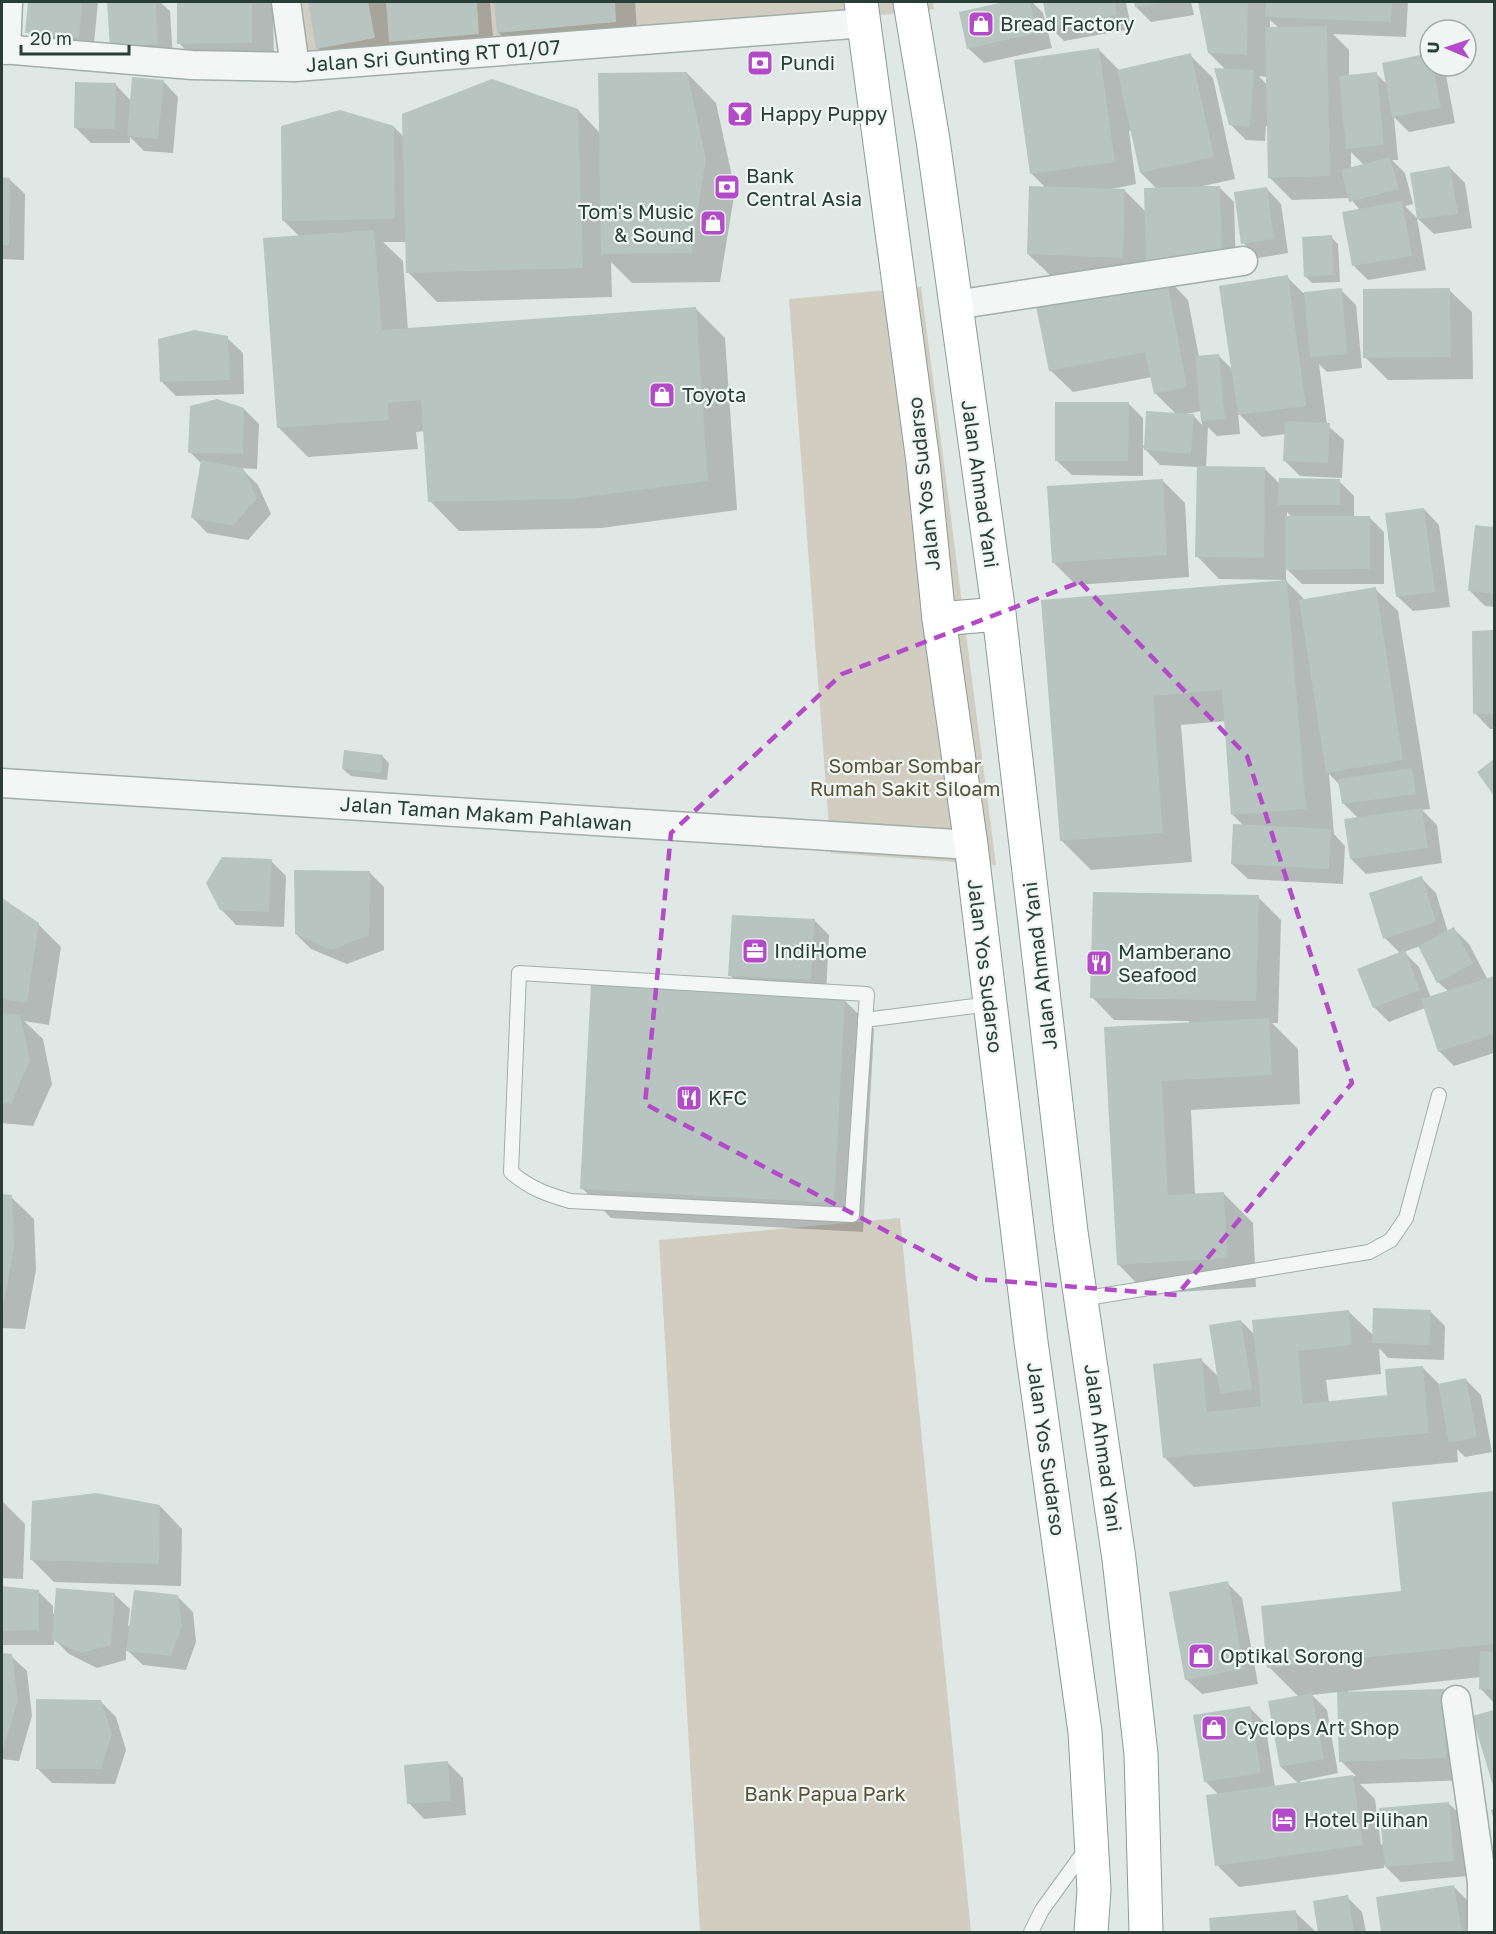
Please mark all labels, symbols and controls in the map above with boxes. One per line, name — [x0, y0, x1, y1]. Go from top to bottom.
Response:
shop icon: Bread Factory — [966, 9, 996, 39]
place label: Bread Factory — [1000, 11, 1135, 35]
scale bar — [21, 18, 129, 56]
north arrow — [1418, 18, 1478, 78]
text: 20 m — [30, 27, 72, 49]
street label: Jalan Sri Gunting RT 01/07 — [305, 34, 561, 76]
text: U — [1423, 41, 1443, 54]
bank icon: Pundi — [745, 48, 775, 78]
place label: Pundi — [780, 50, 835, 74]
bar icon: Happy Puppy — [725, 99, 755, 129]
place label: Happy Puppy — [760, 101, 888, 125]
place label: Bank Central Asia — [746, 163, 862, 210]
bank icon: Bank Central Asia — [712, 172, 742, 202]
place label: Tom's Music & Sound — [578, 199, 694, 246]
shop icon: Tom's Music & Sound — [698, 208, 728, 238]
shop icon: Toyota — [647, 380, 677, 410]
place label: Toyota — [682, 382, 746, 406]
street label: Jalan Yos Sudarso — [902, 396, 944, 572]
street label: Jalan Ahmad Yani — [957, 398, 1005, 569]
park label: Sombar Sombar Rumah Sakit Siloam — [810, 753, 1000, 800]
street label: Jalan Taman Makam Pahlawan — [339, 791, 633, 835]
street label: Jalan Yos Sudarso — [963, 878, 1009, 1054]
street label: Jalan Ahmad Yani — [1017, 881, 1061, 1052]
office icon: IndiHome — [740, 936, 770, 966]
place label: IndiHome — [774, 938, 867, 962]
place label: Mamberano Seafood — [1118, 939, 1231, 986]
restaurant icon: Mamberano Seafood — [1084, 948, 1114, 978]
restaurant icon: KFC — [674, 1083, 704, 1113]
place label: KFC — [708, 1085, 747, 1109]
street label: Jalan Yos Sudarso — [1023, 1360, 1071, 1537]
street label: Jalan Ahmad Yani — [1080, 1362, 1128, 1533]
shop icon: Optikal Sorong — [1186, 1641, 1216, 1671]
place label: Optikal Sorong — [1220, 1643, 1363, 1667]
shop icon: Cyclops Art Shop — [1199, 1713, 1229, 1743]
place label: Cyclops Art Shop — [1234, 1715, 1399, 1739]
park label: Bank Papua Park — [744, 1781, 906, 1805]
hotel icon: Hotel Pilihan — [1269, 1805, 1299, 1835]
place label: Hotel Pilihan — [1304, 1807, 1428, 1831]

